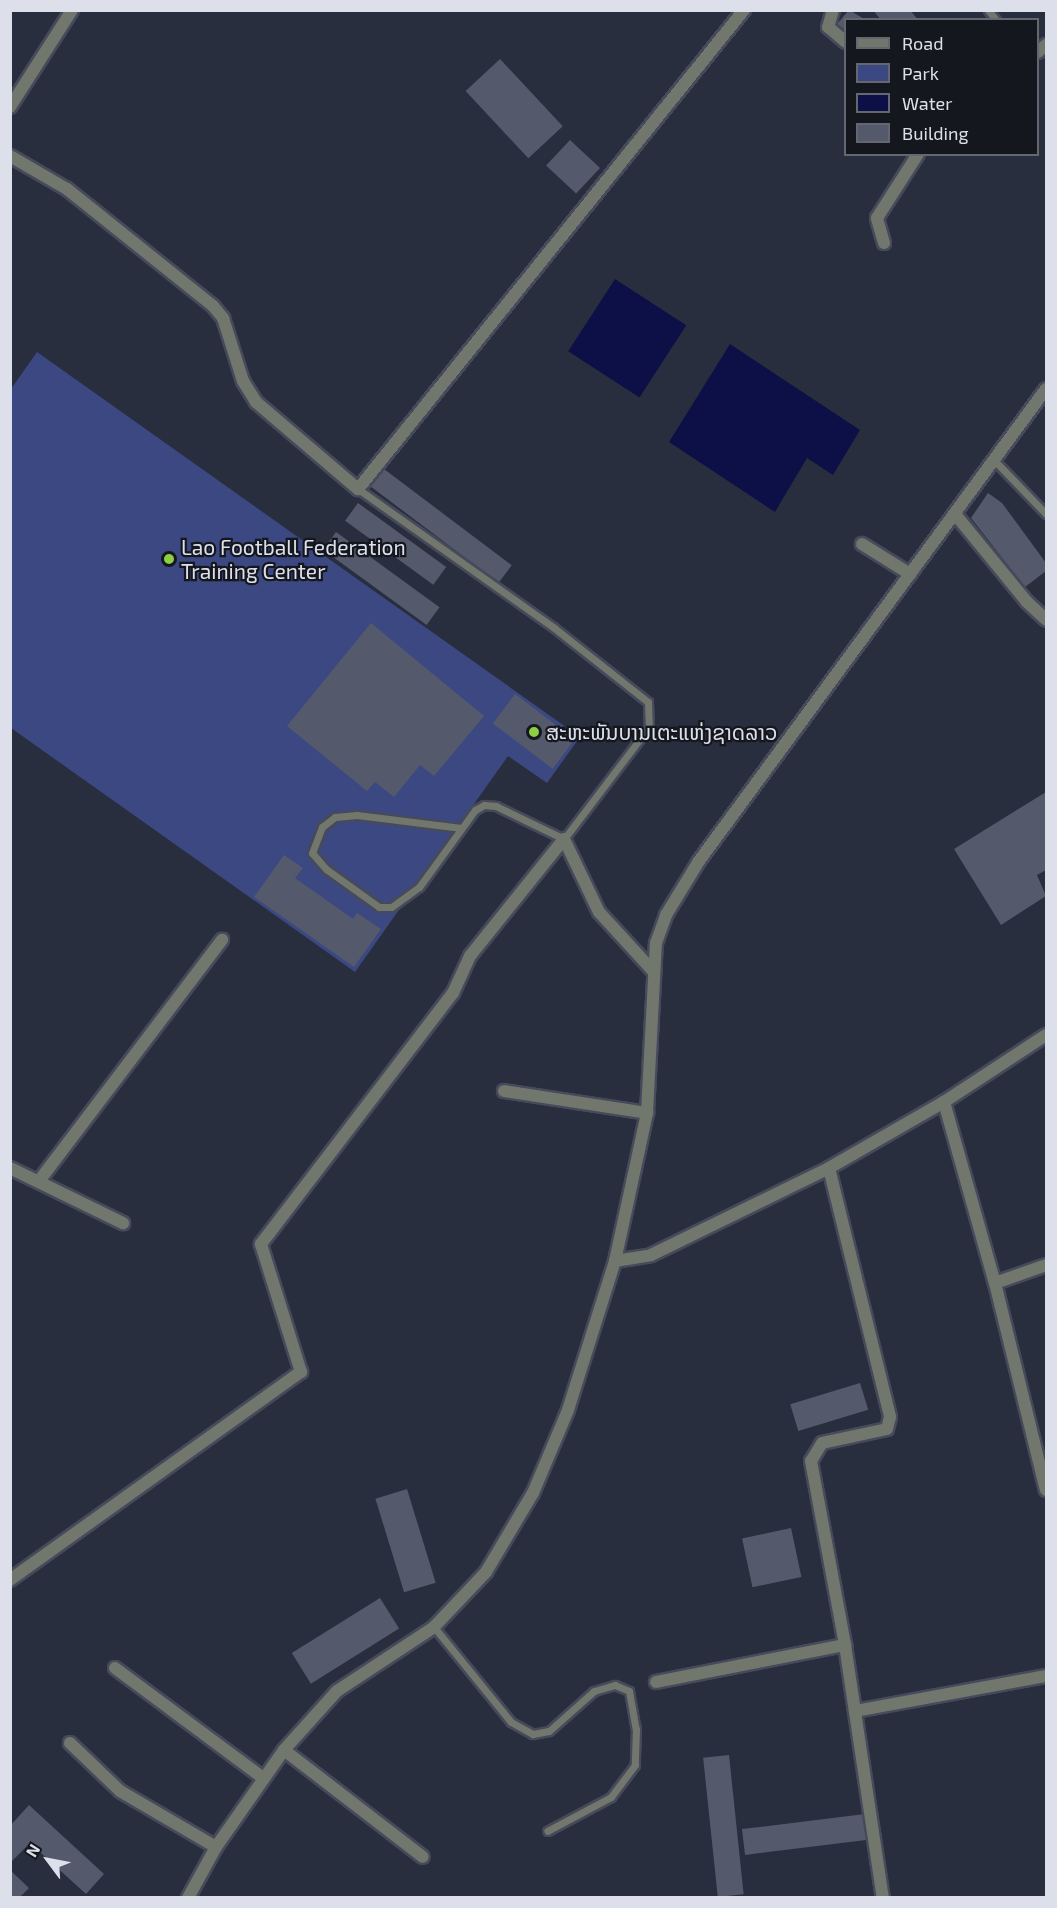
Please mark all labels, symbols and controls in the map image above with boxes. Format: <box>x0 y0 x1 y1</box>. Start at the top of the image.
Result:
legend <box>844 18 1039 156</box>
text: Road <box>902 32 943 54</box>
text: Park <box>902 62 939 84</box>
text: Water <box>902 92 952 114</box>
text: Building <box>902 122 969 144</box>
place label: Lao Football Federation Training Center <box>181 534 406 584</box>
marker: Lao Football Federation Training Center <box>162 552 176 566</box>
place label: ສະຫະພັນບານເຕະແຫ່ງຊາດລາວ <box>546 719 777 745</box>
marker: ສະຫະພັນບານເຕະແຫ່ງຊາດລາວ <box>527 725 541 739</box>
north arrow <box>18 1830 78 1890</box>
text: N <box>21 1840 43 1860</box>

